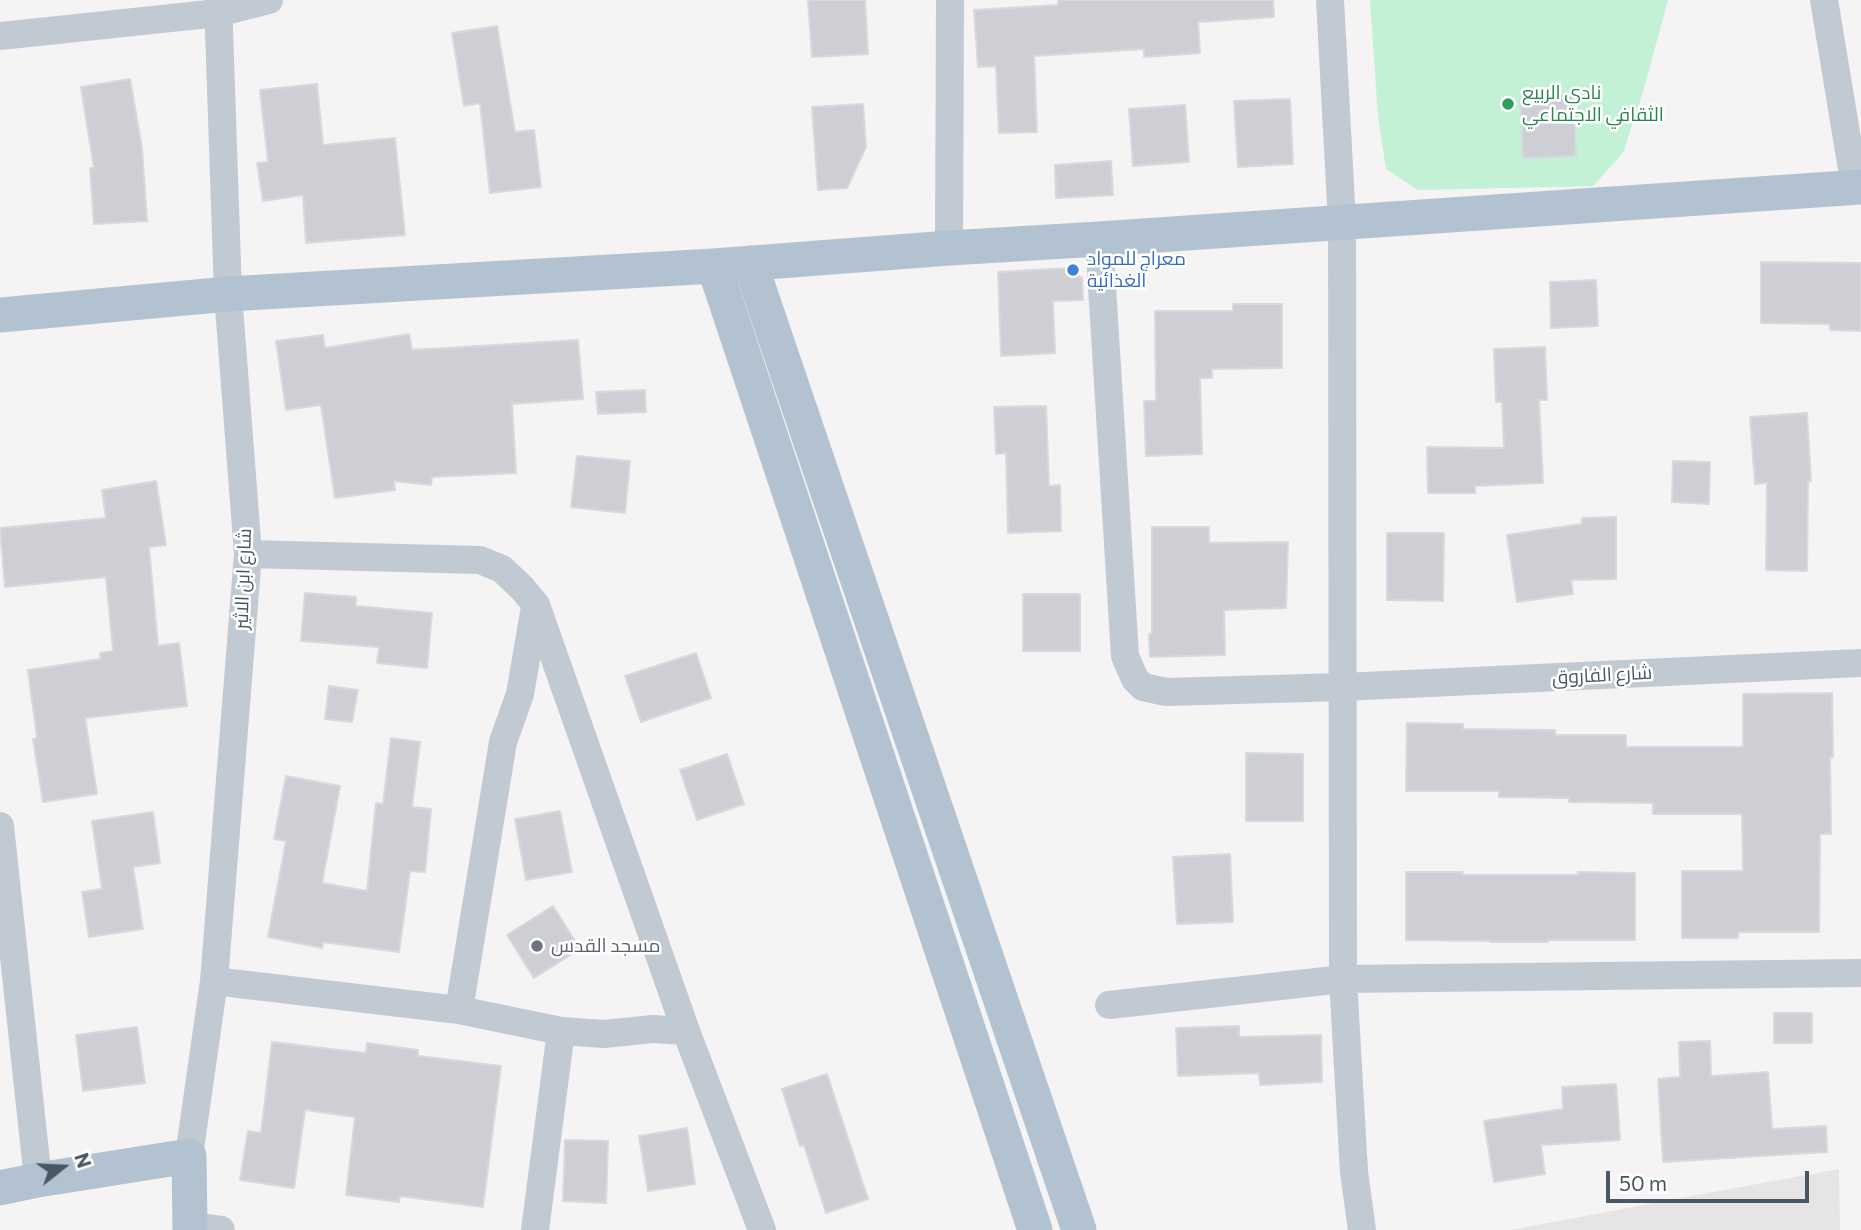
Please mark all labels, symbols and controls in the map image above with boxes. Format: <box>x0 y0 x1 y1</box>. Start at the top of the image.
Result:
place label: نادي الربيع الثقافي الاجتماعي <box>1522 82 1664 126</box>
marker: نادي الربيع الثقافي الاجتماعي <box>1500 96 1516 112</box>
place label: معراج للمواد الغذائية <box>1087 248 1186 292</box>
marker: معراج للمواد الغذائية <box>1065 262 1081 278</box>
street label: شارع ابن الاثير <box>230 528 256 630</box>
street label: شارع الفاروق <box>1551 661 1653 689</box>
place label: مسجد القدس <box>551 935 660 957</box>
marker: مسجد القدس <box>529 938 545 954</box>
north arrow <box>28 1132 98 1202</box>
text: N <box>70 1150 97 1171</box>
scale bar <box>1609 1156 1812 1200</box>
text: 50 m <box>1619 1170 1667 1195</box>

